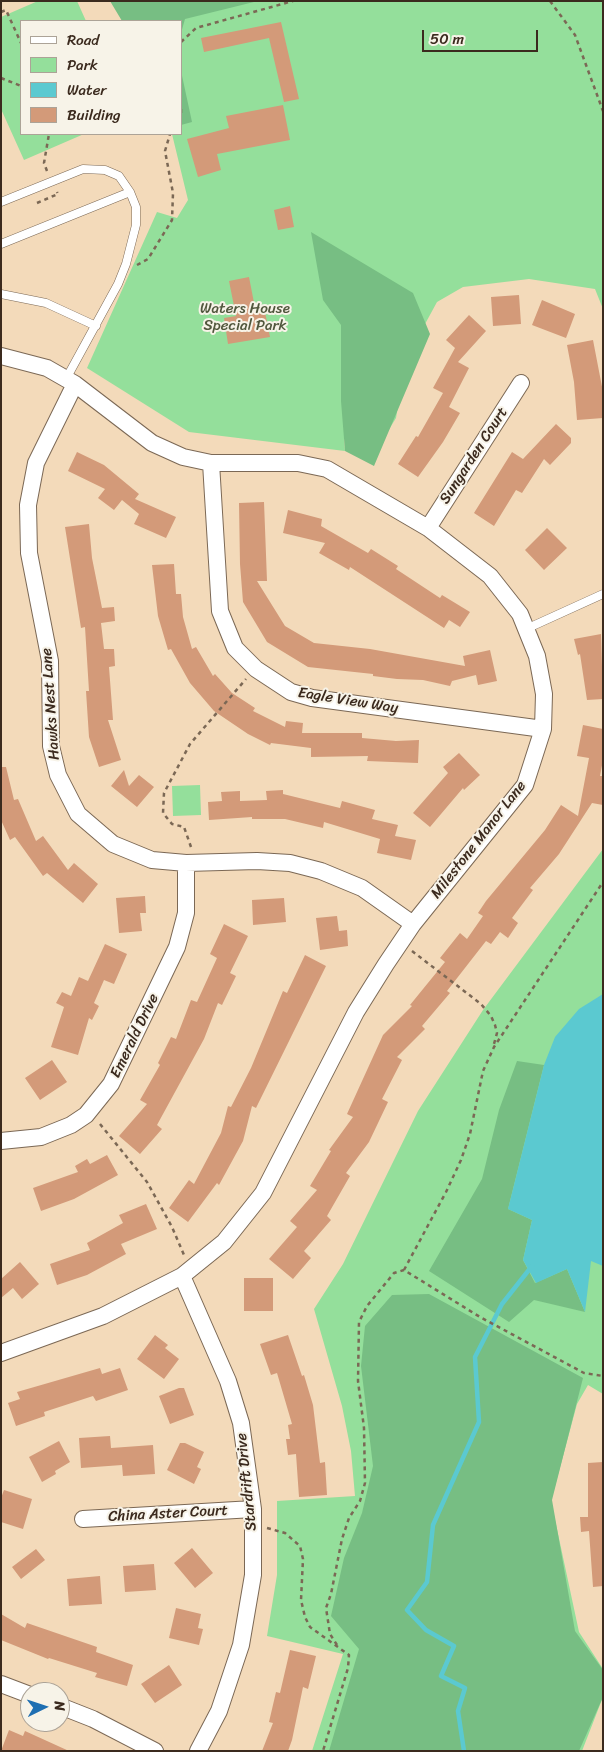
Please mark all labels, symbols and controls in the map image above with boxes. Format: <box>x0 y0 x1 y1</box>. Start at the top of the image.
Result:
legend <box>20 20 182 135</box>
scale bar <box>424 20 540 52</box>
text: 50 m <box>430 26 464 52</box>
text: Road <box>67 27 99 53</box>
text: Park <box>67 52 98 78</box>
text: Water <box>67 77 107 103</box>
text: Building <box>67 102 121 128</box>
park label: Waters House Special Park <box>200 300 290 335</box>
street label: Sungarden Court <box>436 404 512 508</box>
street label: Hawks Nest Lane <box>38 647 64 761</box>
street label: Eagle View Way <box>297 684 399 718</box>
street label: Milestone Manor Lane <box>428 778 530 902</box>
street label: Emerald Drive <box>107 991 163 1081</box>
street label: Stardrift Drive <box>233 1432 261 1532</box>
street label: China Aster Court <box>108 1502 228 1526</box>
north arrow <box>20 1682 70 1732</box>
text: N <box>47 1700 72 1712</box>

